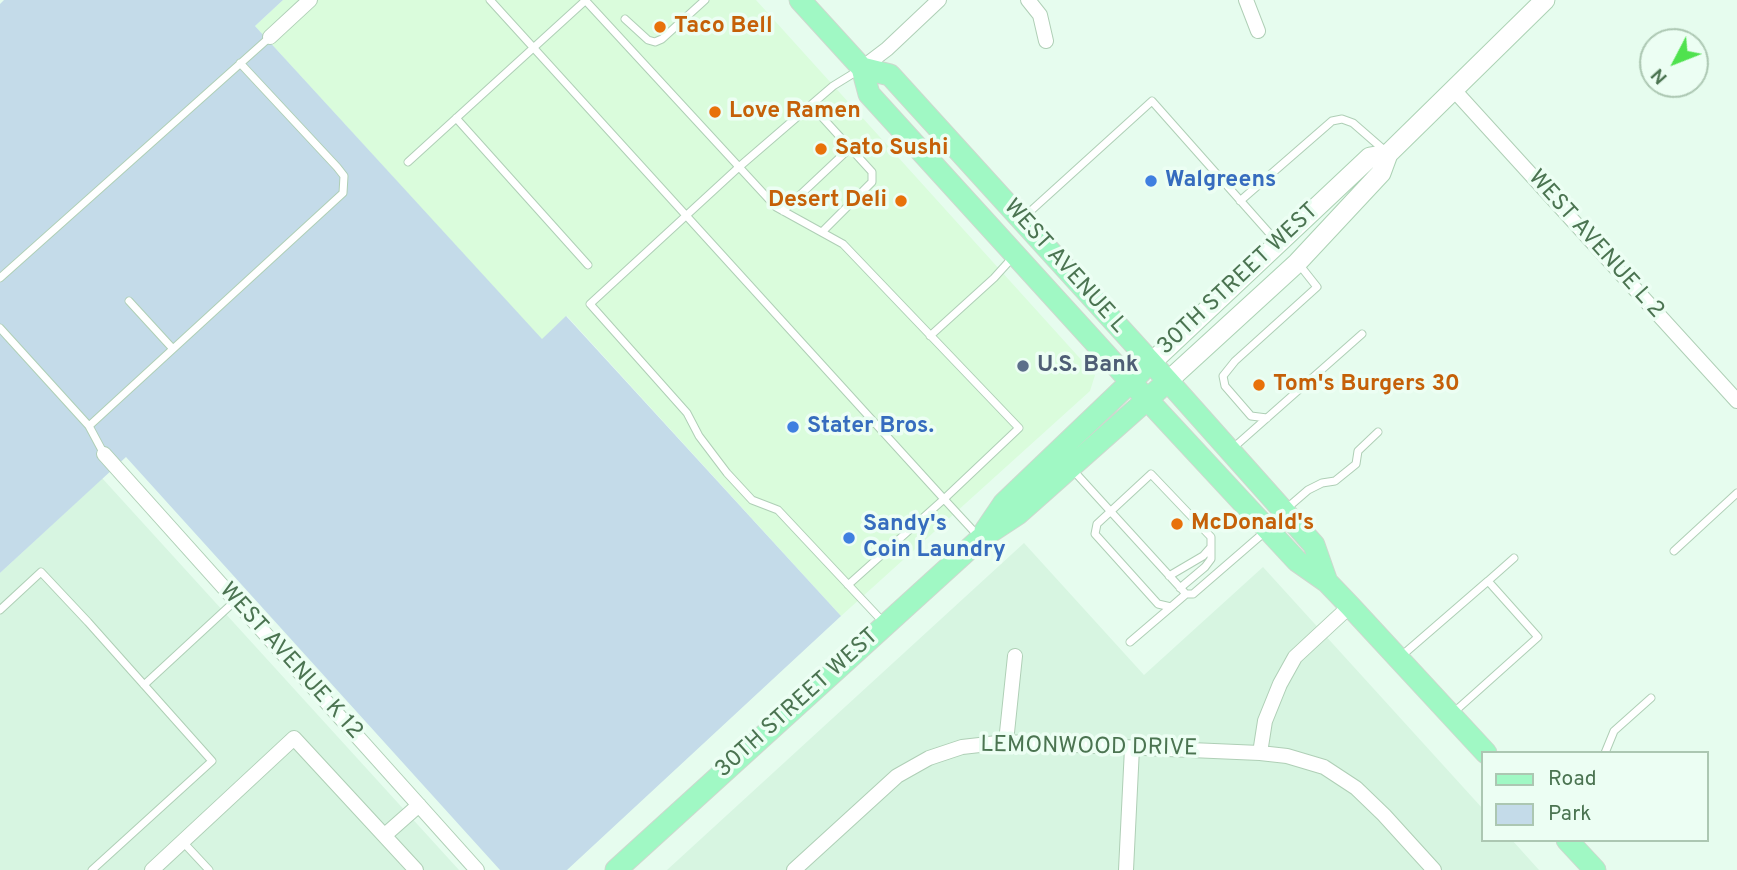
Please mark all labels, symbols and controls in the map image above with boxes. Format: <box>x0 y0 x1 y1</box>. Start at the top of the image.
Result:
place label: Taco Bell <box>674 13 773 41</box>
marker: Taco Bell <box>652 19 668 35</box>
north arrow <box>1639 28 1709 98</box>
text: N <box>1646 63 1673 89</box>
place label: Love Ramen <box>729 98 861 126</box>
marker: Love Ramen <box>707 104 723 120</box>
place label: Sato Sushi <box>835 135 948 163</box>
marker: Sato Sushi <box>813 141 829 157</box>
street label: WEST AVENUE L 2 <box>1521 165 1669 325</box>
place label: Walgreens <box>1165 167 1276 195</box>
marker: Walgreens <box>1143 173 1159 189</box>
place label: Desert Deli <box>768 187 887 215</box>
marker: Desert Deli <box>893 193 909 209</box>
street label: WEST AVENUE L <box>997 194 1131 340</box>
street label: 30TH STREET WEST <box>1153 198 1325 362</box>
place label: U.S. Bank <box>1037 352 1139 380</box>
marker: U.S. Bank <box>1015 358 1031 374</box>
place label: Tom's Burgers 30 <box>1273 371 1460 399</box>
marker: Tom's Burgers 30 <box>1251 377 1267 393</box>
place label: Stater Bros. <box>807 413 934 441</box>
marker: Stater Bros. <box>785 419 801 435</box>
place label: McDonald's <box>1191 510 1314 538</box>
place label: Sandy's Coin Laundry <box>863 511 1006 565</box>
marker: McDonald's <box>1169 516 1185 532</box>
marker: Sandy's Coin Laundry <box>841 530 857 546</box>
street label: WEST AVENUE K 12 <box>212 578 368 746</box>
street label: 30TH STREET WEST <box>711 623 885 785</box>
street label: LEMONWOOD DRIVE <box>980 732 1198 764</box>
legend <box>1482 751 1709 842</box>
text: Road <box>1548 766 1597 793</box>
text: Park <box>1548 801 1591 828</box>

